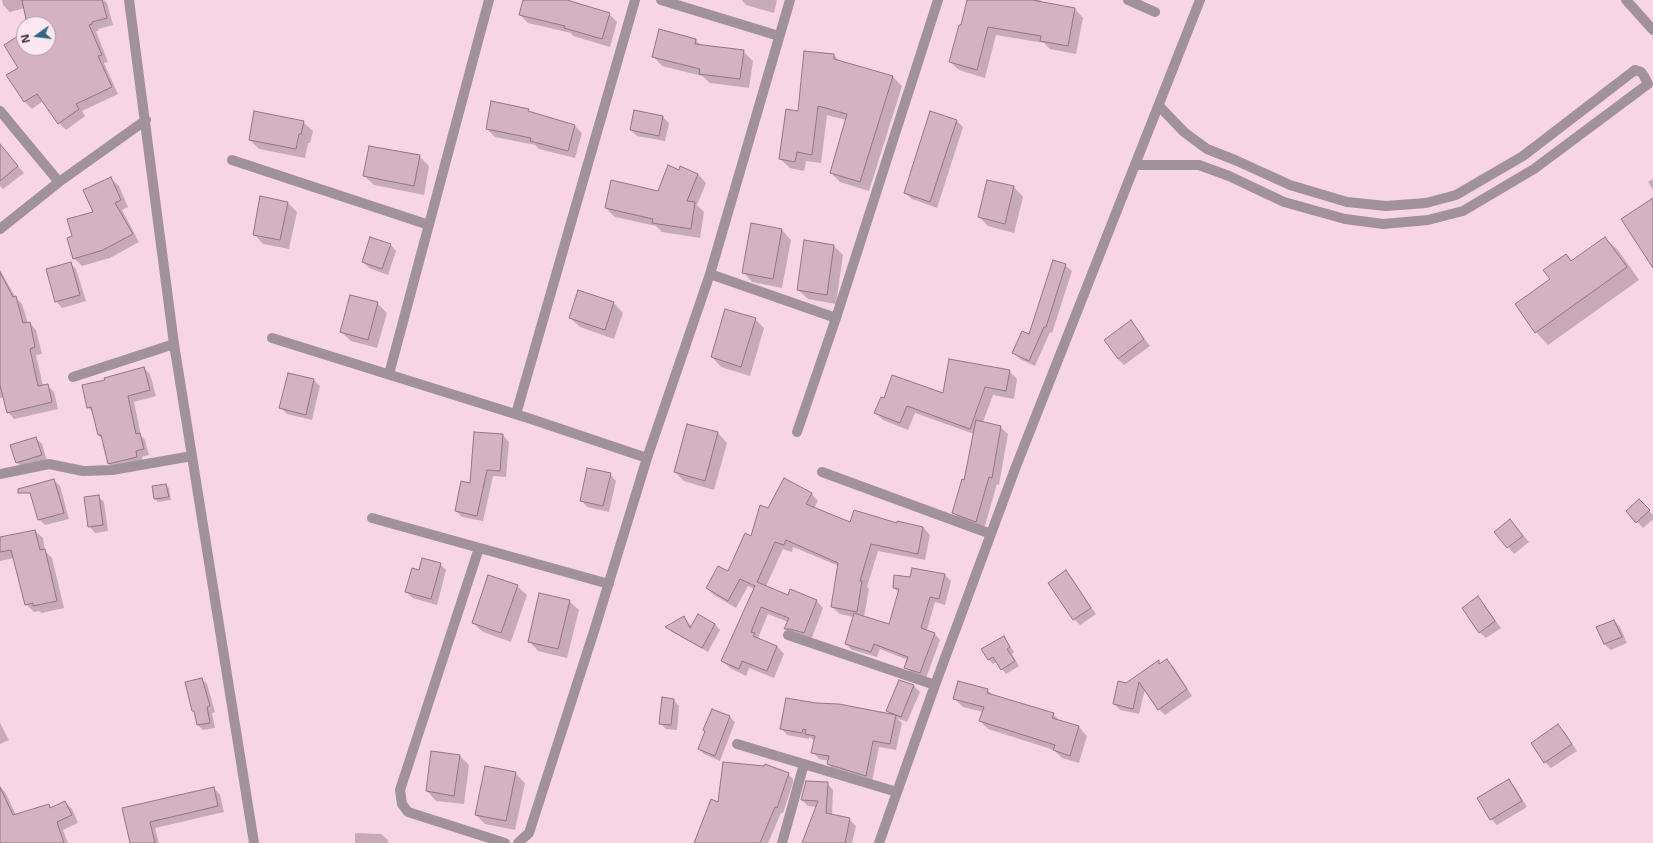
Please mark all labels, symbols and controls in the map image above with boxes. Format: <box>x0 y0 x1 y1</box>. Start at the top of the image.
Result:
north arrow <box>16 16 56 56</box>
text: N <box>16 33 33 45</box>

